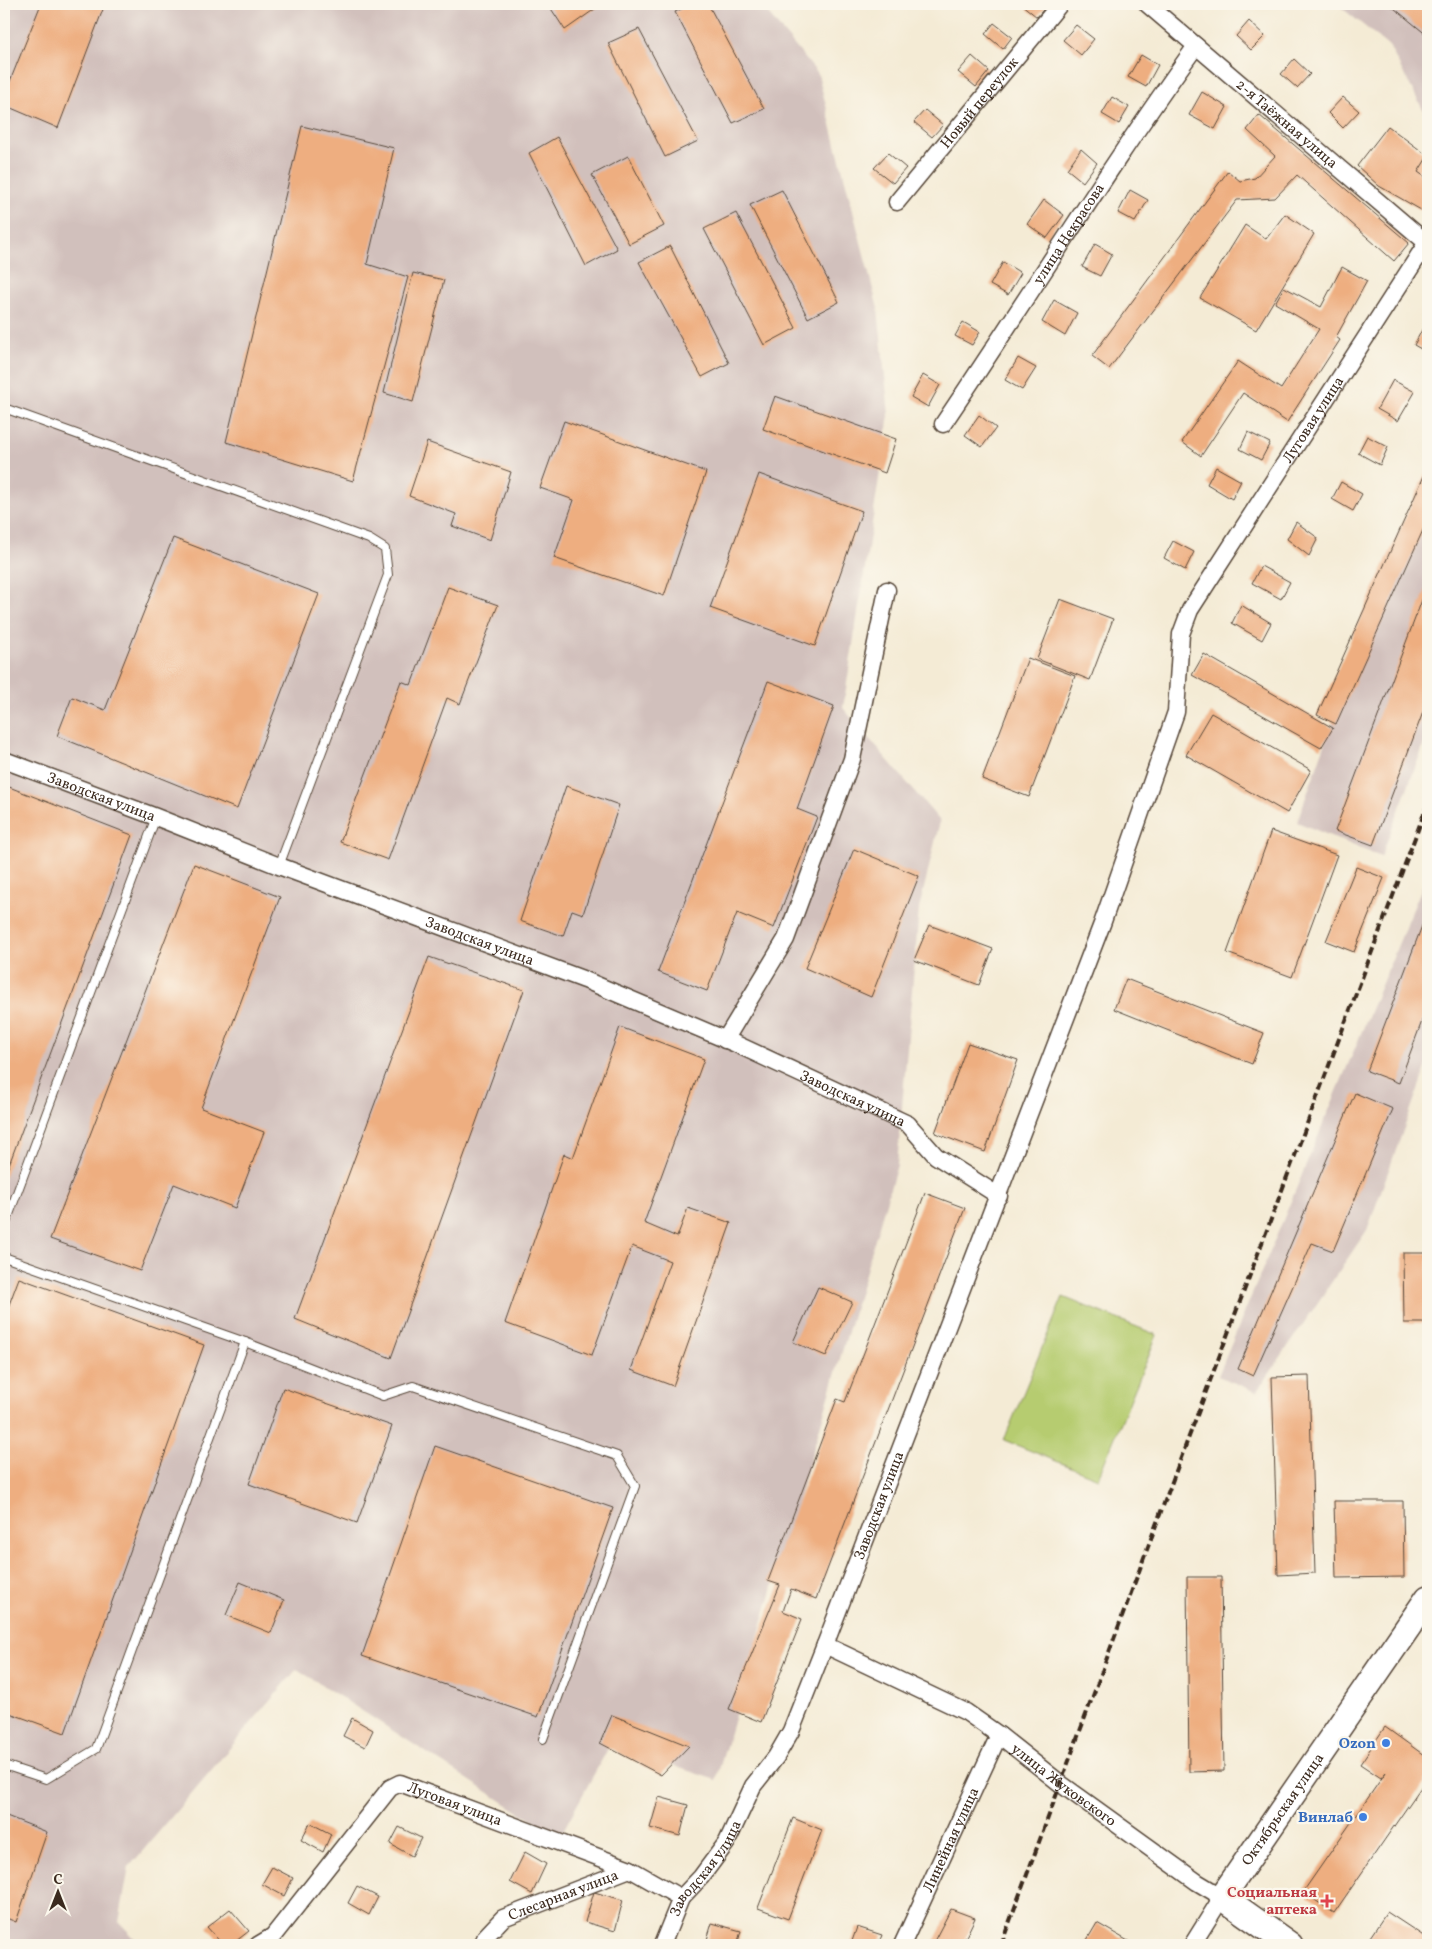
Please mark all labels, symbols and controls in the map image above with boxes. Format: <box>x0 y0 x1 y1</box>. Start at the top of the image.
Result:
street label: Новый переулок <box>936 53 1024 154</box>
street label: 2-я Таёжная улица <box>1230 75 1341 174</box>
street label: улица Некрасова <box>1029 180 1111 289</box>
street label: Луговая улица <box>1278 373 1350 468</box>
street label: Заводская улица <box>44 768 158 828</box>
street label: Заводская улица <box>422 912 537 972</box>
street label: Заводская улица <box>796 1066 908 1133</box>
street label: Заводская улица <box>850 1449 910 1563</box>
place label: Ozon <box>1339 1734 1376 1755</box>
marker: Ozon <box>1380 1737 1392 1749</box>
street label: улица Жуковского <box>1006 1739 1120 1832</box>
street label: Октябрьская улица <box>1238 1749 1330 1870</box>
street label: Луговая улица <box>404 1778 505 1832</box>
street label: Линейная улица <box>919 1784 985 1896</box>
place label: Винлаб <box>1298 1808 1353 1829</box>
marker: Винлаб <box>1357 1811 1369 1823</box>
street label: Заводская улица <box>666 1817 748 1920</box>
street label: Слесарная улица <box>506 1865 622 1927</box>
north arrow <box>32 1866 82 1916</box>
text: С <box>53 1871 63 1890</box>
place label: Социальная аптека <box>1227 1883 1317 1921</box>
marker: Социальная аптека <box>1321 1895 1333 1907</box>

